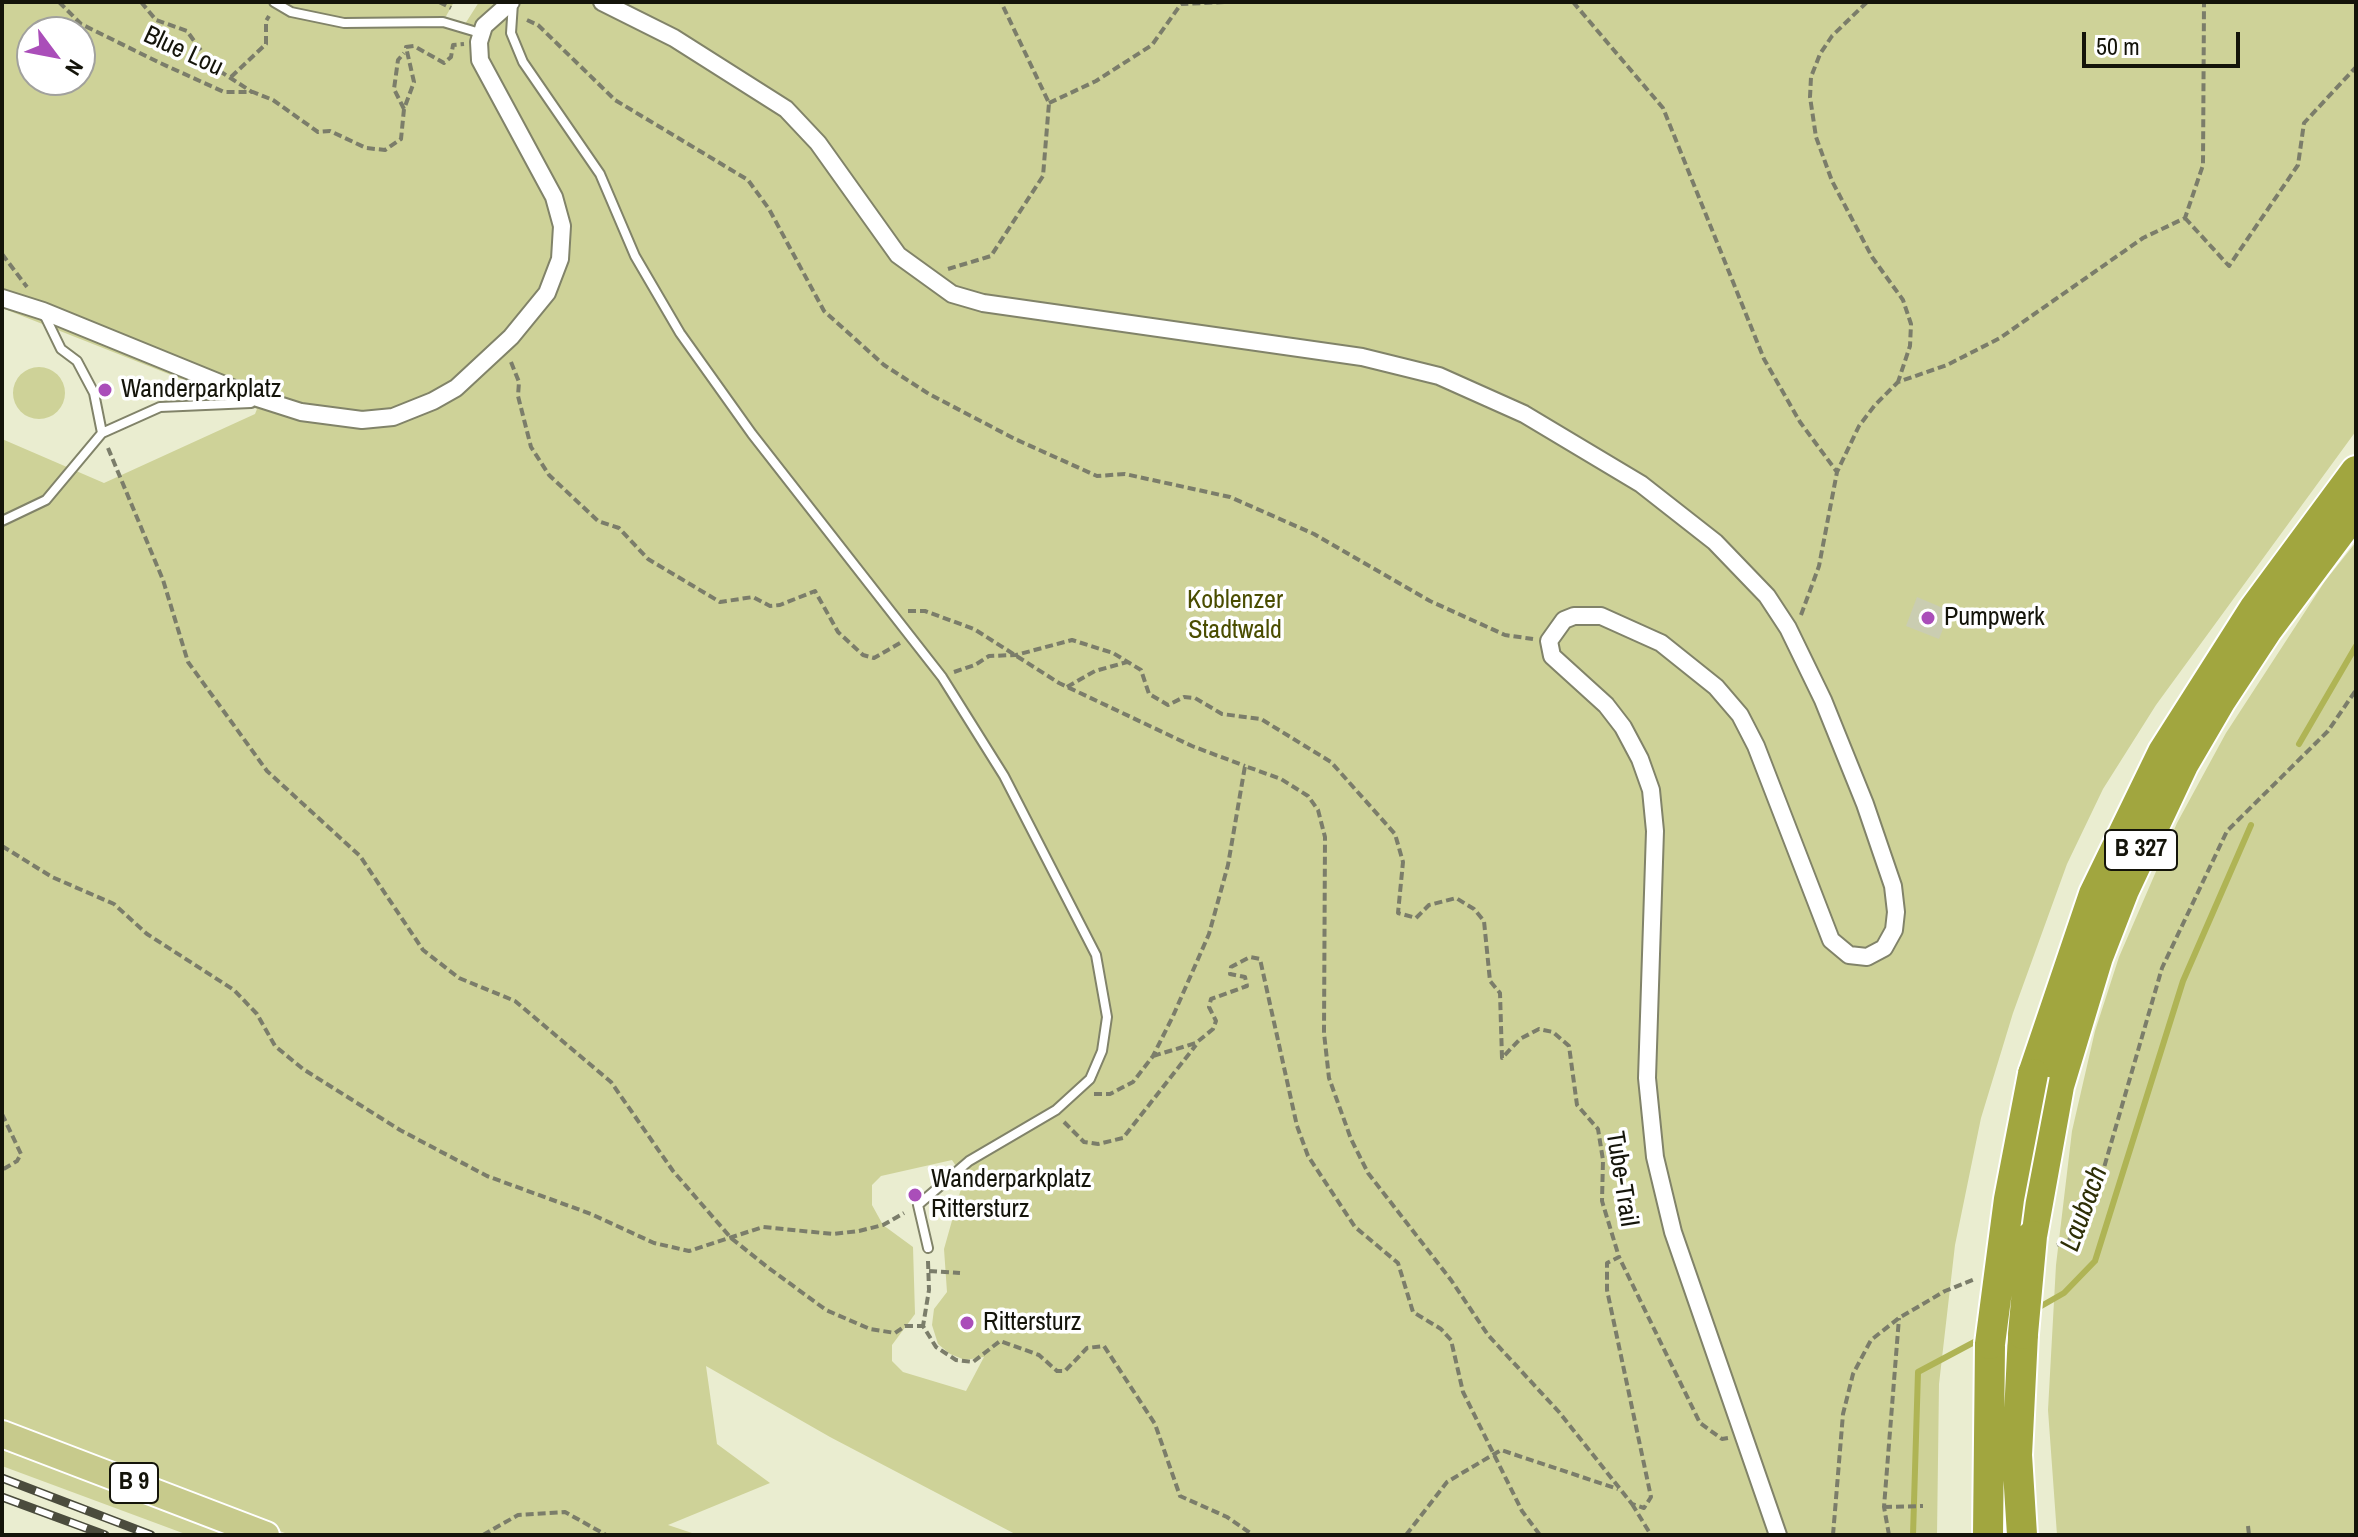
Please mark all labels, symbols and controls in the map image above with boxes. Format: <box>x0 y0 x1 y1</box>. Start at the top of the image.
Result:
north arrow <box>16 16 96 96</box>
scale bar <box>2086 16 2244 66</box>
street label: Blue Lou <box>138 20 228 84</box>
text: 50 m <box>2096 30 2140 62</box>
text: N <box>58 54 91 81</box>
place label: Wanderparkplatz <box>121 374 281 406</box>
marker: Wanderparkplatz <box>96 381 114 399</box>
park label: Koblenzer Stadtwald <box>1187 585 1283 646</box>
place label: Pumpwerk <box>1944 602 2045 634</box>
marker: Pumpwerk <box>1919 609 1937 627</box>
road number: B 327 <box>2105 830 2177 870</box>
street label: Tube-Trail <box>1598 1129 1644 1229</box>
water label: Laubach <box>2054 1162 2116 1256</box>
place label: Wanderparkplatz Rittersturz <box>931 1164 1091 1226</box>
marker: Wanderparkplatz Rittersturz <box>906 1186 924 1204</box>
place label: Rittersturz <box>983 1307 1081 1339</box>
marker: Rittersturz <box>958 1314 976 1332</box>
road number: B 9 <box>110 1463 158 1503</box>

